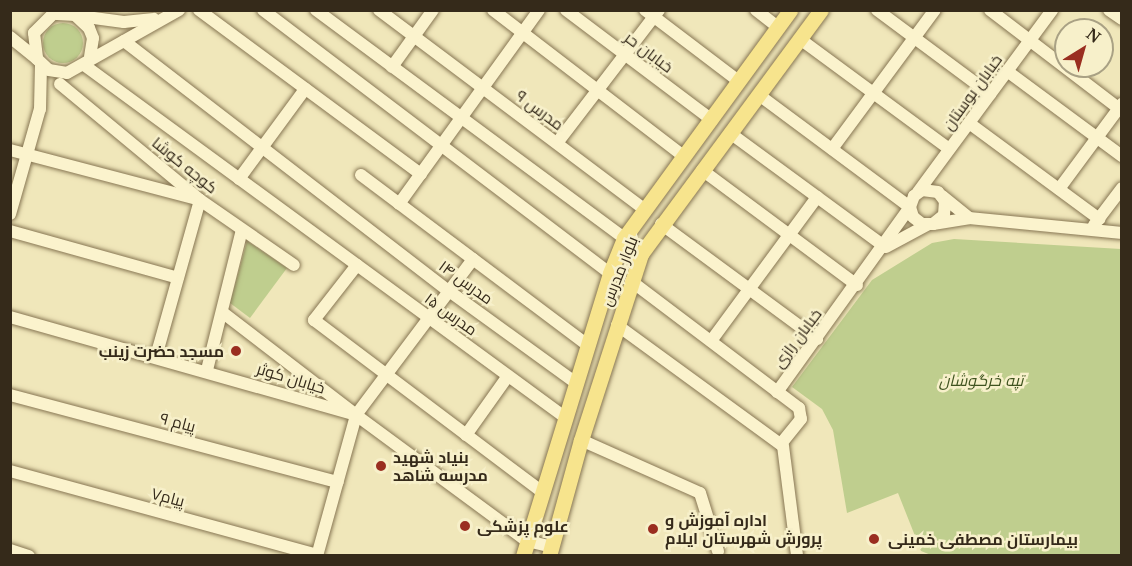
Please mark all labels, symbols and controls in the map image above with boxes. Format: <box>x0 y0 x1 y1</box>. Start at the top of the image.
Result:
north arrow <box>1054 18 1114 78</box>
text: N <box>1082 23 1105 48</box>
street label: خیابان حر <box>621 28 677 76</box>
street label: خیابان بوستان <box>938 50 1006 134</box>
street label: مدرس ۹ <box>512 86 568 134</box>
street label: کوچه کوشا <box>148 133 222 197</box>
street label: بلوار مدرس <box>596 233 642 309</box>
street label: مدرس ۱۴ <box>435 256 497 308</box>
street label: مدرس ۱۵ <box>421 289 481 339</box>
street label: خیابان رازی <box>769 305 825 371</box>
place label: مسجد حضرت زینب <box>99 341 224 361</box>
marker: مسجد حضرت زینب <box>229 344 243 358</box>
street label: خیابان کوثر <box>255 359 327 397</box>
park label: تپه خرگوشان <box>939 370 1023 390</box>
street label: پیام ۹ <box>158 408 198 436</box>
place label: بنیاد شهید مدرسه شاهد <box>393 447 488 485</box>
marker: بنیاد شهید مدرسه شاهد <box>374 459 388 473</box>
street label: پیام۷ <box>149 483 187 511</box>
place label: اداره آموزش و پرورش شهرستان ایلام <box>665 510 822 548</box>
place label: علوم پزشکی <box>477 516 569 536</box>
marker: علوم پزشکی <box>458 519 472 533</box>
marker: اداره آموزش و پرورش شهرستان ایلام <box>646 522 660 536</box>
place label: بیمارستان مصطفی خمینی <box>888 529 1078 549</box>
marker: بیمارستان مصطفی خمینی <box>865 530 883 548</box>

